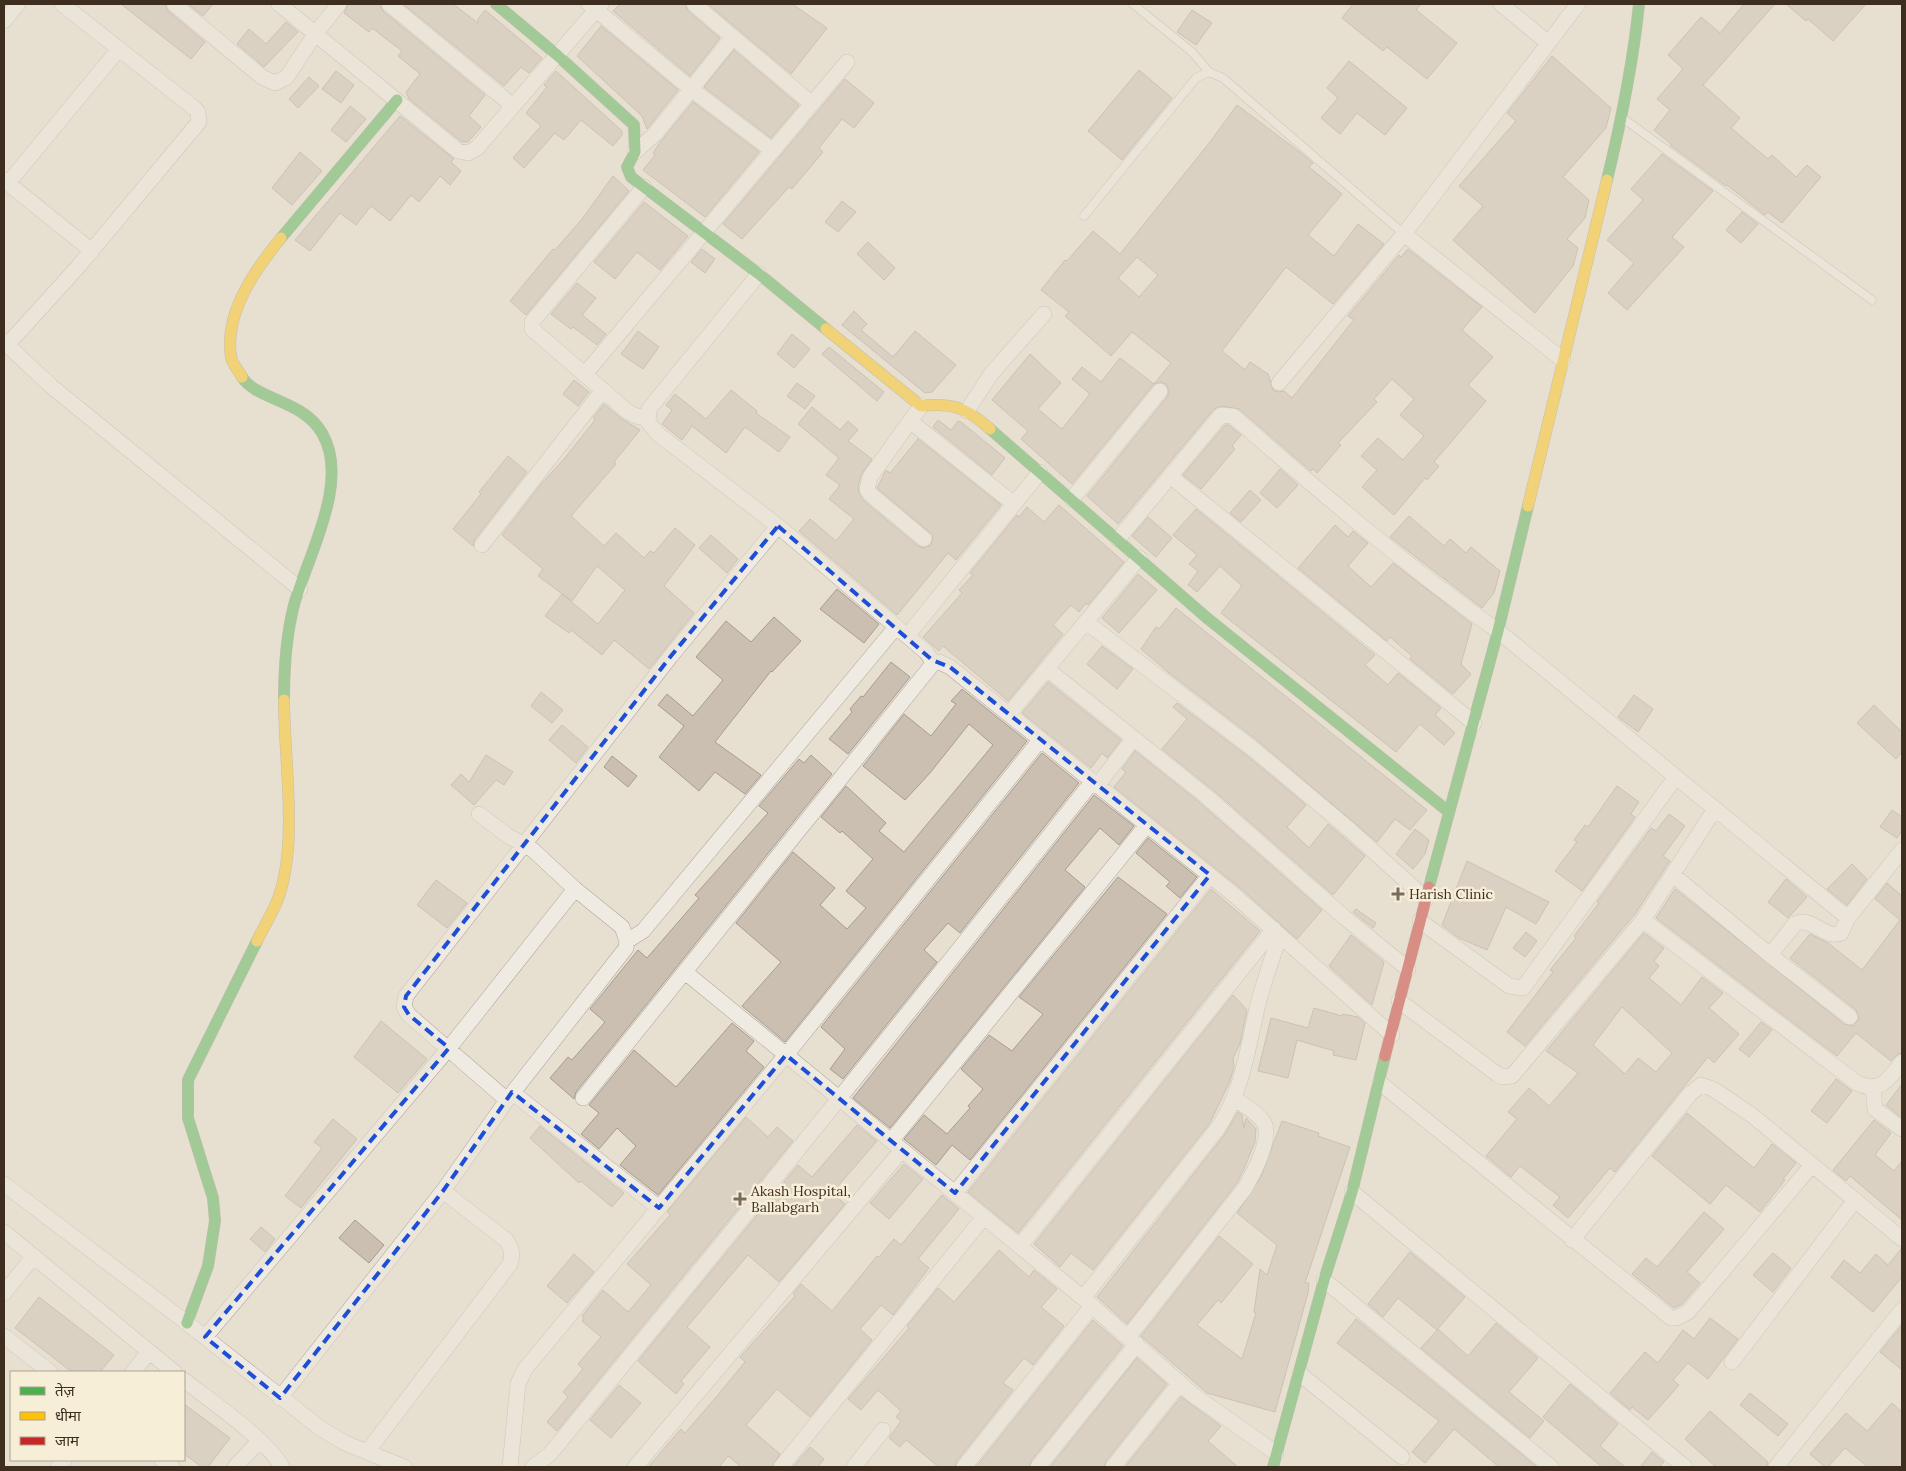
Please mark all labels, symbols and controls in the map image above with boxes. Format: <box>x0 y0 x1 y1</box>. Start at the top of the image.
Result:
place label: Harish Clinic <box>1409 885 1493 903</box>
marker: Harish Clinic <box>1391 887 1405 901</box>
place label: Akash Hospital, Ballabgarh <box>750 1182 851 1216</box>
marker: Akash Hospital, Ballabgarh <box>733 1192 747 1206</box>
legend <box>10 1371 185 1461</box>
text: तेज़ <box>55 1381 76 1400</box>
text: धीमा <box>55 1406 82 1425</box>
text: जाम <box>55 1431 80 1450</box>

